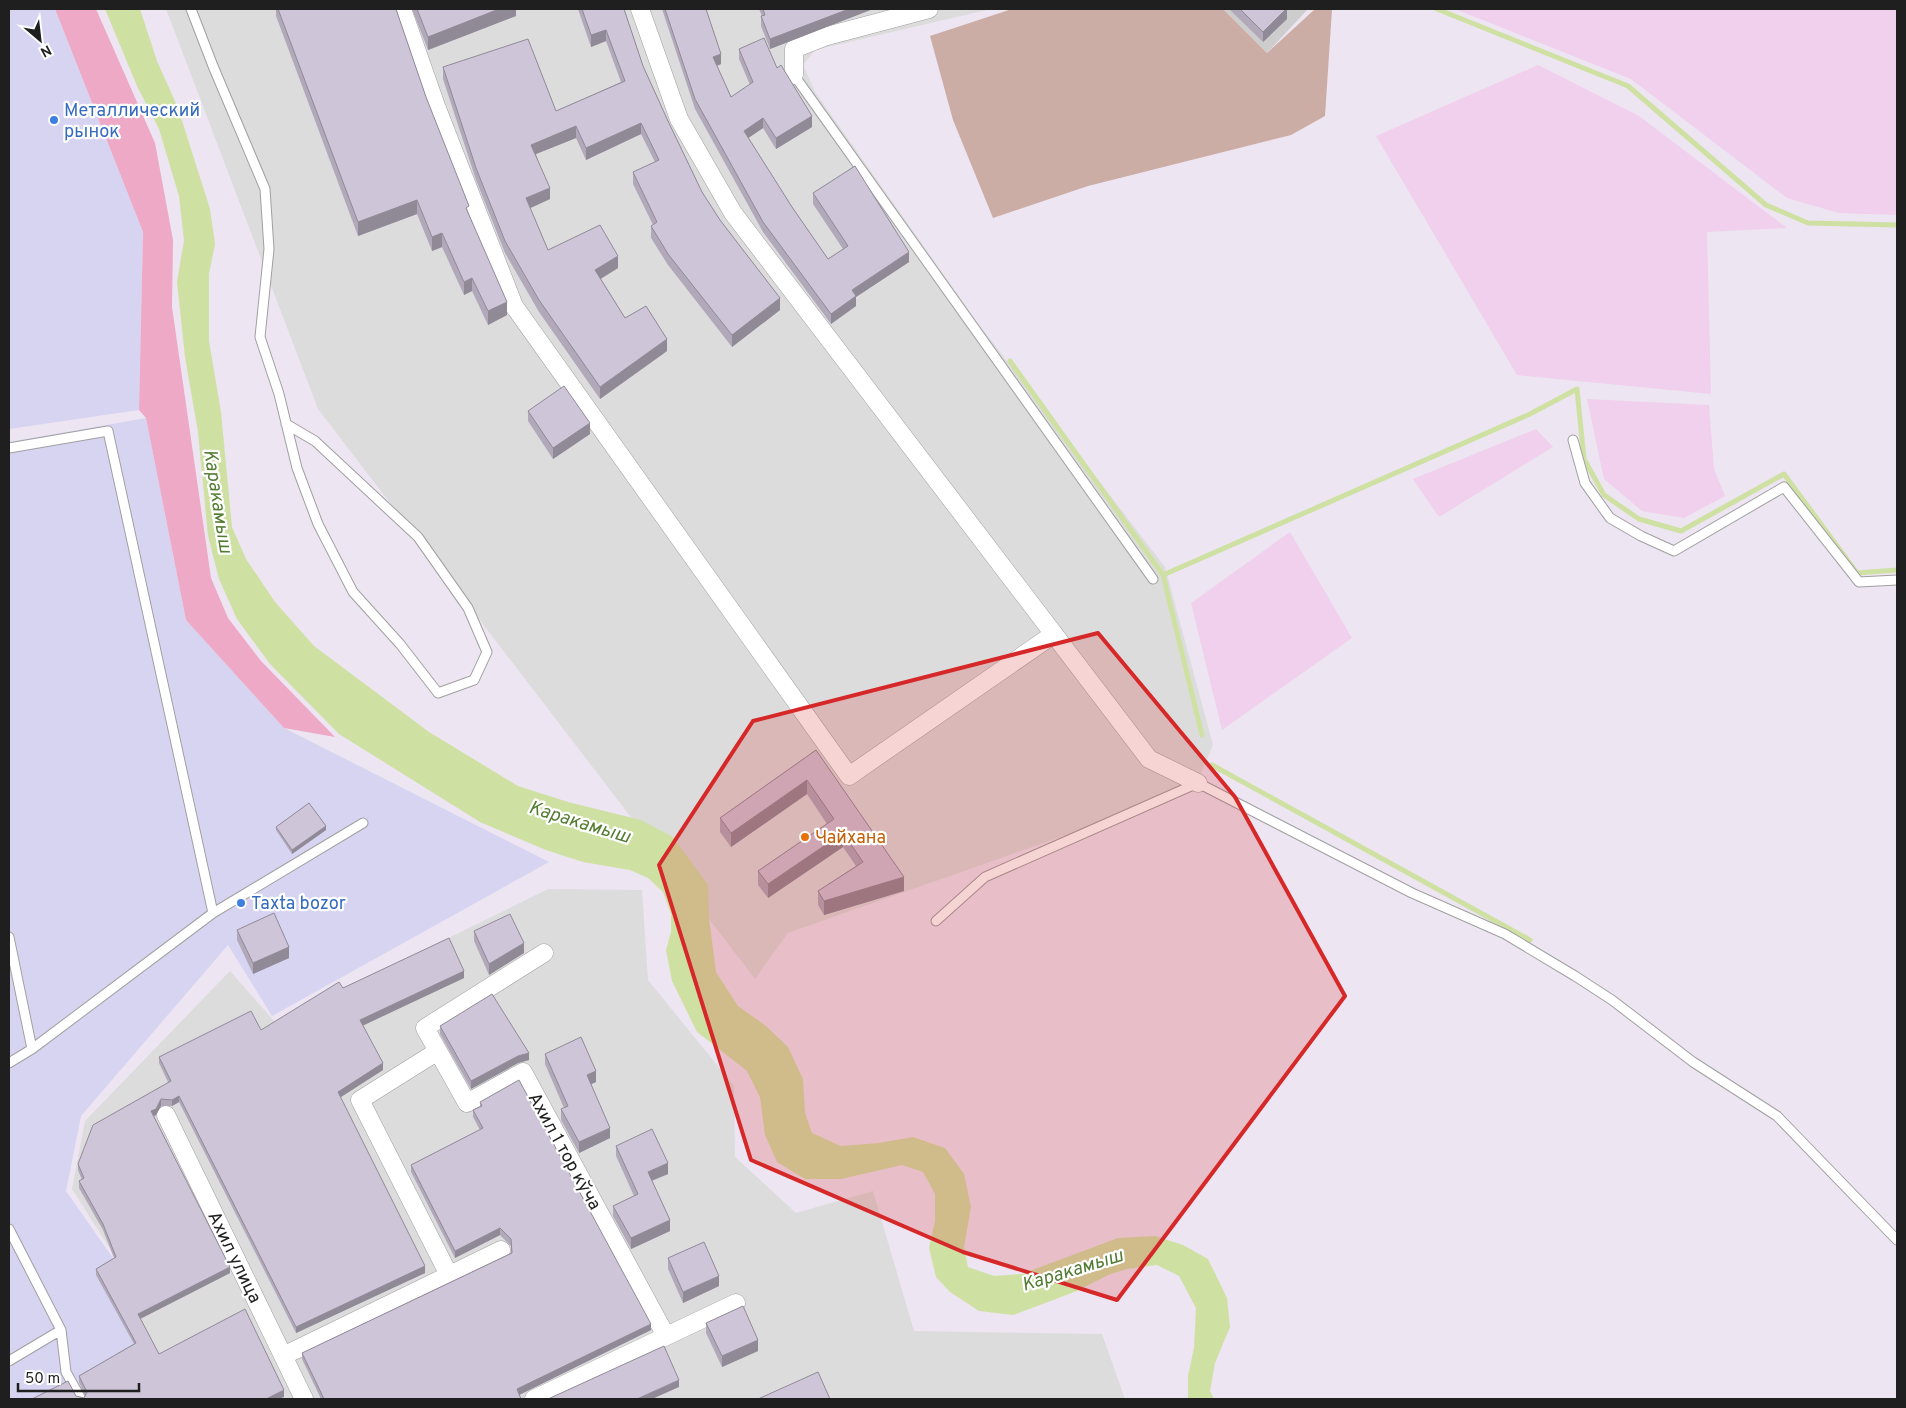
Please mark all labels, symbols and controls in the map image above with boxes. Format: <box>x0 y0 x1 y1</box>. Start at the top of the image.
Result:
north arrow <box>15 15 65 65</box>
text: N <box>37 40 54 60</box>
place label: Металлический рынок <box>64 100 200 144</box>
marker: Металлический рынок <box>48 114 60 126</box>
water label: Каракамыш <box>197 448 237 556</box>
water label: Каракамыш <box>526 796 634 850</box>
place label: Чайхана <box>815 827 886 850</box>
marker: Чайхана <box>799 831 811 843</box>
place label: Taxta bozor <box>251 893 346 916</box>
marker: Taxta bozor <box>235 897 247 909</box>
street label: Ахил 1 тор кўча <box>522 1089 605 1215</box>
street label: Ахил улица <box>202 1208 266 1307</box>
water label: Каракамыш <box>1019 1244 1127 1298</box>
scale bar <box>18 1360 139 1392</box>
text: 50 m <box>25 1370 60 1389</box>

